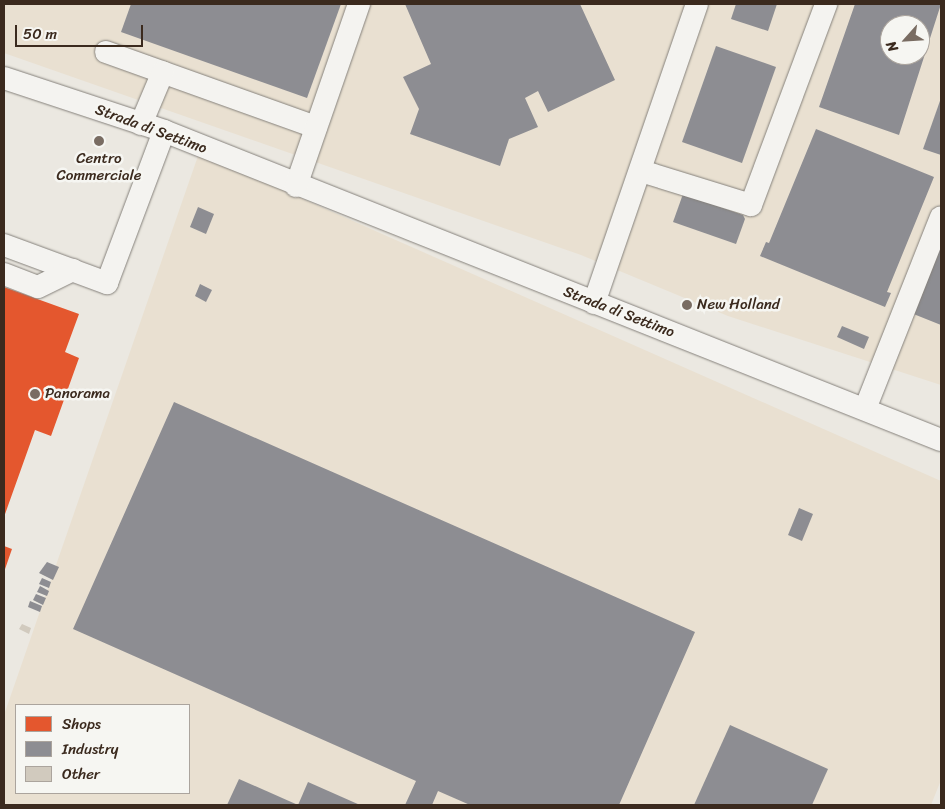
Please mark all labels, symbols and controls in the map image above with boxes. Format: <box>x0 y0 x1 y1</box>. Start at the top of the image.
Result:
scale bar <box>18 15 145 47</box>
north arrow <box>880 15 930 65</box>
text: 50 m <box>23 21 57 47</box>
text: N <box>879 37 905 56</box>
street label: Strada di Settimo <box>93 100 209 158</box>
marker: Centro Commerciale <box>93 135 105 147</box>
place label: Centro Commerciale <box>56 149 142 184</box>
street label: Strada di Settimo <box>561 283 677 341</box>
place label: New Holland <box>697 296 780 314</box>
marker: New Holland <box>681 299 693 311</box>
place label: Panorama <box>45 385 110 403</box>
marker: Panorama <box>29 388 41 400</box>
legend <box>15 704 190 794</box>
text: Shops <box>62 711 101 737</box>
text: Industry <box>62 736 119 762</box>
text: Other <box>62 761 100 787</box>

